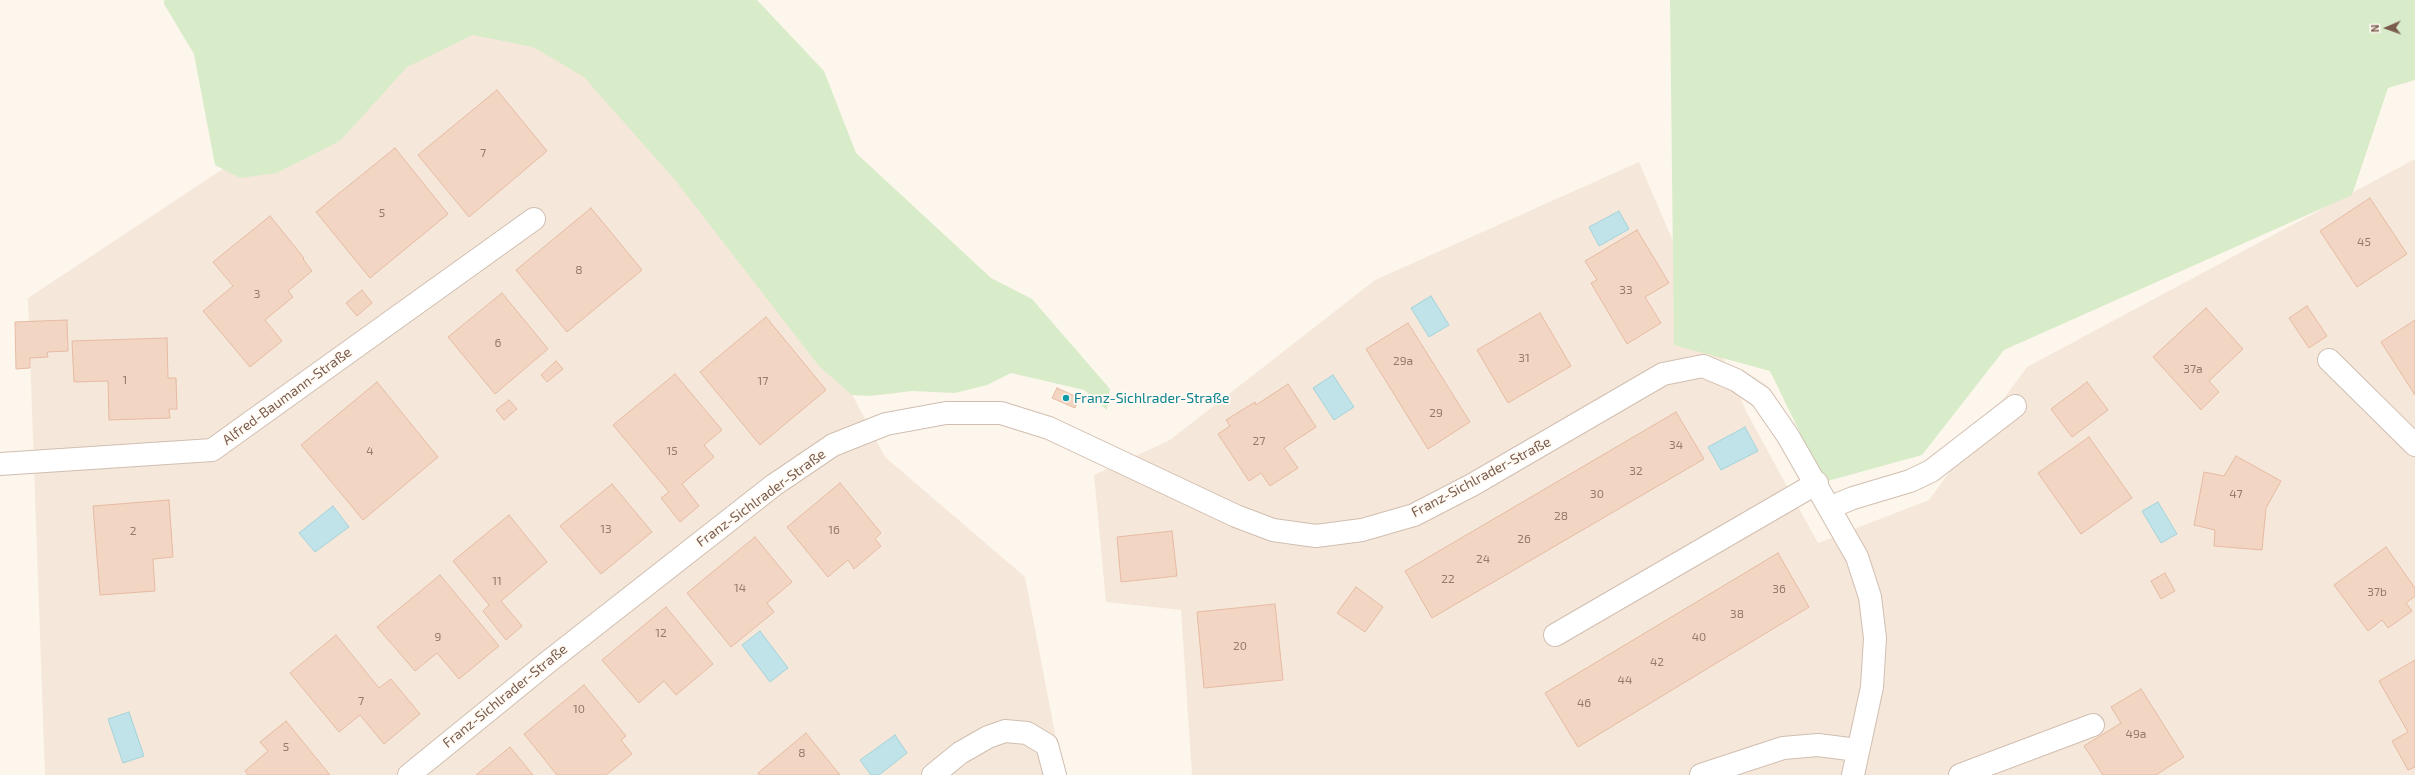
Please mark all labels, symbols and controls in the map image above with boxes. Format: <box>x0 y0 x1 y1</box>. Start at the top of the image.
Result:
north arrow <box>2367 8 2407 48</box>
text: N <box>2368 24 2381 33</box>
house number: 7 <box>480 146 486 160</box>
house number: 5 <box>379 206 385 220</box>
house number: 45 <box>2357 235 2371 249</box>
house number: 8 <box>575 263 583 277</box>
house number: 33 <box>1619 283 1633 297</box>
house number: 3 <box>254 287 260 301</box>
house number: 6 <box>495 336 501 350</box>
street label: Alfred-Baumann-Straße <box>219 344 355 448</box>
house number: 31 <box>1518 351 1530 365</box>
house number: 29a <box>1393 354 1413 368</box>
house number: 37a <box>2183 362 2203 376</box>
house number: 1 <box>123 373 127 387</box>
house number: 17 <box>758 374 768 388</box>
place label: Franz-Sichlrader-Straße <box>1074 390 1229 406</box>
marker: Franz-Sichlrader-Straße <box>1061 393 1071 403</box>
house number: 29 <box>1429 406 1443 420</box>
street label: Franz-Sichlrader-Straße <box>1408 433 1554 521</box>
house number: 27 <box>1253 434 1265 448</box>
house number: 34 <box>1669 438 1683 452</box>
house number: 4 <box>366 444 374 458</box>
house number: 15 <box>666 444 678 458</box>
street label: Franz-Sichlrader-Straße <box>693 446 829 550</box>
house number: 32 <box>1629 464 1643 478</box>
house number: 30 <box>1590 487 1604 501</box>
house number: 47 <box>2229 487 2243 501</box>
house number: 28 <box>1554 509 1568 523</box>
house number: 13 <box>600 522 612 536</box>
house number: 16 <box>828 523 840 537</box>
house number: 2 <box>130 524 136 538</box>
house number: 26 <box>1517 532 1531 546</box>
house number: 24 <box>1476 552 1490 566</box>
house number: 22 <box>1441 572 1455 586</box>
house number: 11 <box>492 574 502 588</box>
house number: 14 <box>734 581 746 595</box>
house number: 36 <box>1772 582 1786 596</box>
house number: 37b <box>2367 585 2387 599</box>
house number: 38 <box>1730 607 1744 621</box>
house number: 12 <box>655 626 667 640</box>
house number: 9 <box>435 630 441 644</box>
house number: 40 <box>1692 630 1706 644</box>
house number: 20 <box>1233 639 1247 653</box>
street label: Franz-Sichlrader-Straße <box>439 641 571 751</box>
house number: 42 <box>1650 655 1664 669</box>
house number: 44 <box>1618 673 1632 687</box>
house number: 7 <box>358 694 364 708</box>
house number: 46 <box>1577 696 1591 710</box>
house number: 10 <box>573 702 585 716</box>
house number: 49a <box>2126 727 2146 741</box>
house number: 5 <box>283 740 289 754</box>
house number: 8 <box>798 746 806 760</box>

